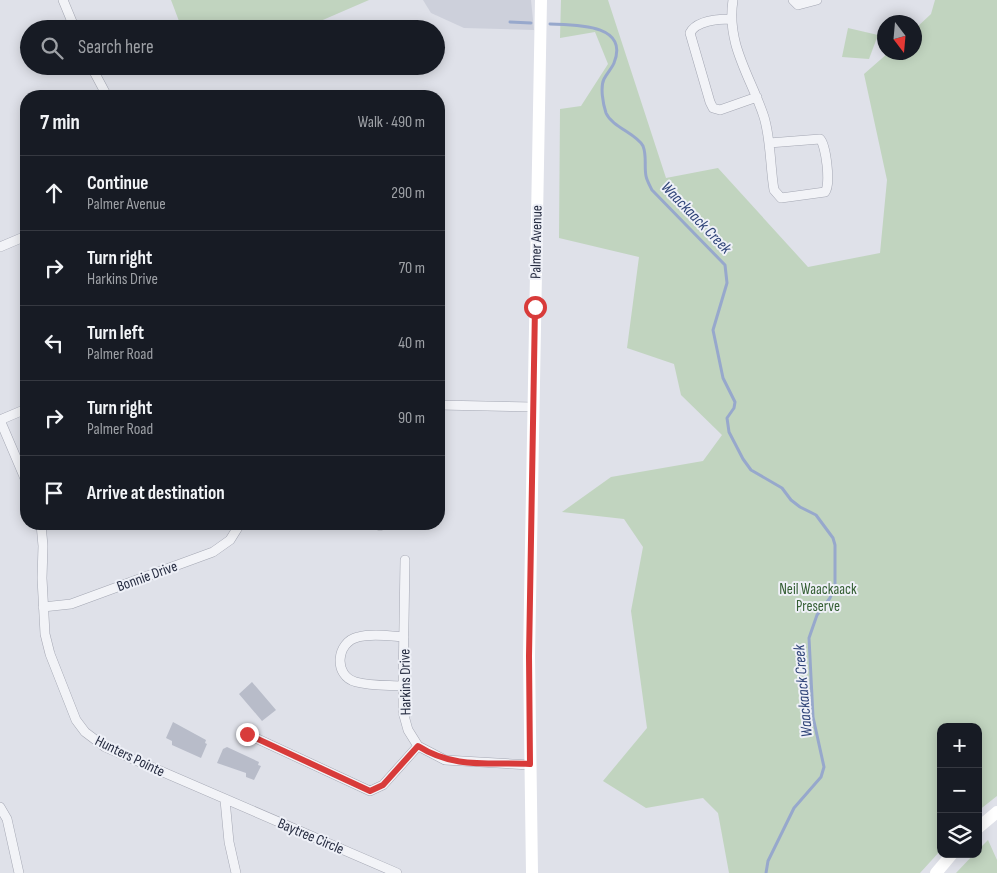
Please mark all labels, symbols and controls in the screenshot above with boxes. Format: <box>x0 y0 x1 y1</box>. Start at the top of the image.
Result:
north arrow <box>877 15 922 60</box>
search box <box>20 20 445 75</box>
icon: search <box>38 34 66 62</box>
text: Search here <box>78 36 154 59</box>
text: 7 min <box>40 110 80 135</box>
text: Walk · 490 m <box>358 113 425 132</box>
text: Continue <box>87 172 148 195</box>
water label: Waackaack Creek <box>657 178 736 259</box>
icon: ahead <box>40 179 68 207</box>
text: 290 m <box>391 184 425 203</box>
text: Palmer Avenue <box>87 195 166 214</box>
street label: Palmer Avenue <box>526 205 547 279</box>
text: Turn right <box>87 247 152 270</box>
icon: right <box>40 254 68 282</box>
text: 70 m <box>399 259 425 278</box>
text: Harkins Drive <box>87 270 158 289</box>
route start <box>524 296 547 319</box>
text: Turn left <box>87 322 144 345</box>
icon: left <box>40 329 68 357</box>
text: 40 m <box>398 334 425 353</box>
text: Palmer Road <box>87 345 153 364</box>
text: Turn right <box>87 397 152 420</box>
icon: right <box>40 404 68 432</box>
text: 90 m <box>398 409 425 428</box>
text: Palmer Road <box>87 420 153 439</box>
icon: arrive <box>40 479 68 507</box>
text: Arrive at destination <box>87 482 225 505</box>
street label: Bonnie Drive <box>114 557 180 596</box>
park label: Neil Waackaack Preserve <box>779 580 857 616</box>
water label: Waackaack Creek <box>790 643 817 738</box>
street label: Harkins Drive <box>395 649 416 715</box>
route end <box>236 723 259 746</box>
map controls <box>937 723 982 858</box>
button: + <box>937 723 982 768</box>
street label: Hunters Pointe <box>92 731 168 781</box>
button: − <box>937 768 982 813</box>
button: layers <box>937 813 982 858</box>
street label: Baytree Circle <box>275 814 347 859</box>

